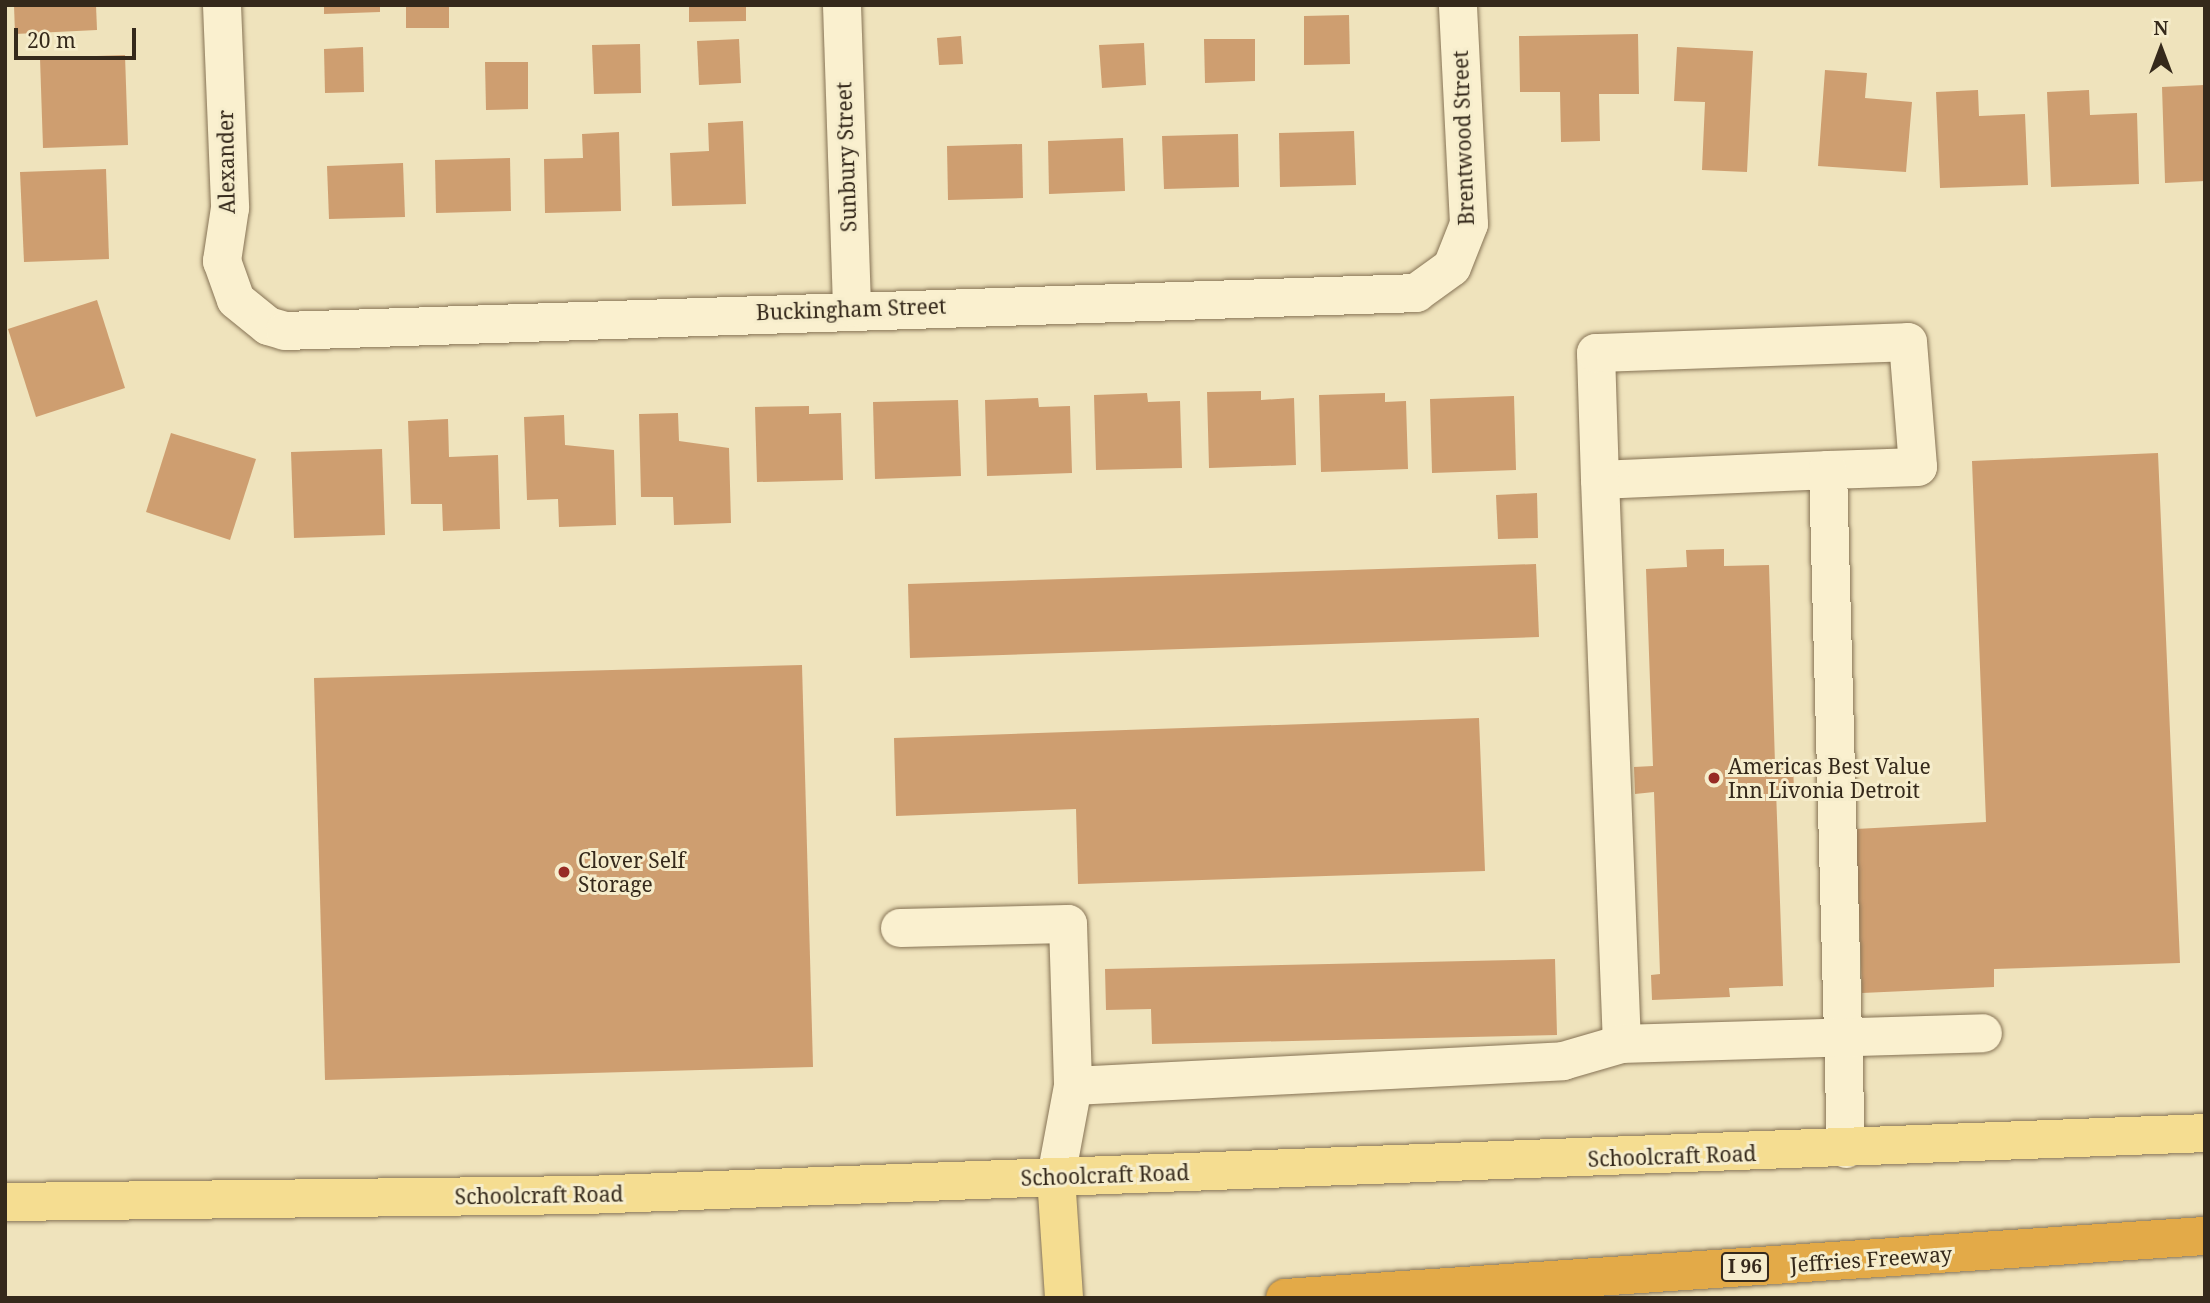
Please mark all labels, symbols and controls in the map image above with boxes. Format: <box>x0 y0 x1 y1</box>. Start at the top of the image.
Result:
scale bar <box>18 14 140 58</box>
north arrow <box>2126 14 2196 84</box>
text: N <box>2154 15 2168 41</box>
text: 20 m <box>27 26 76 54</box>
street label: Brentwood Street <box>1447 50 1479 226</box>
street label: Sunbury Street <box>831 81 861 233</box>
street label: Alexander <box>212 110 240 214</box>
street label: Buckingham Street <box>755 293 947 325</box>
place label: Americas Best Value Inn Livonia Detroit <box>1728 753 1931 803</box>
marker: Americas Best Value Inn Livonia Detroit <box>1706 770 1722 786</box>
place label: Clover Self Storage <box>578 847 685 897</box>
marker: Clover Self Storage <box>556 864 572 880</box>
street label: Schoolcraft Road <box>1587 1140 1757 1172</box>
street label: Schoolcraft Road <box>1020 1159 1190 1191</box>
street label: Schoolcraft Road <box>454 1181 624 1209</box>
street label: Jeffries Freeway <box>1789 1241 1953 1277</box>
road number: I 96 <box>1720 1252 1770 1282</box>

